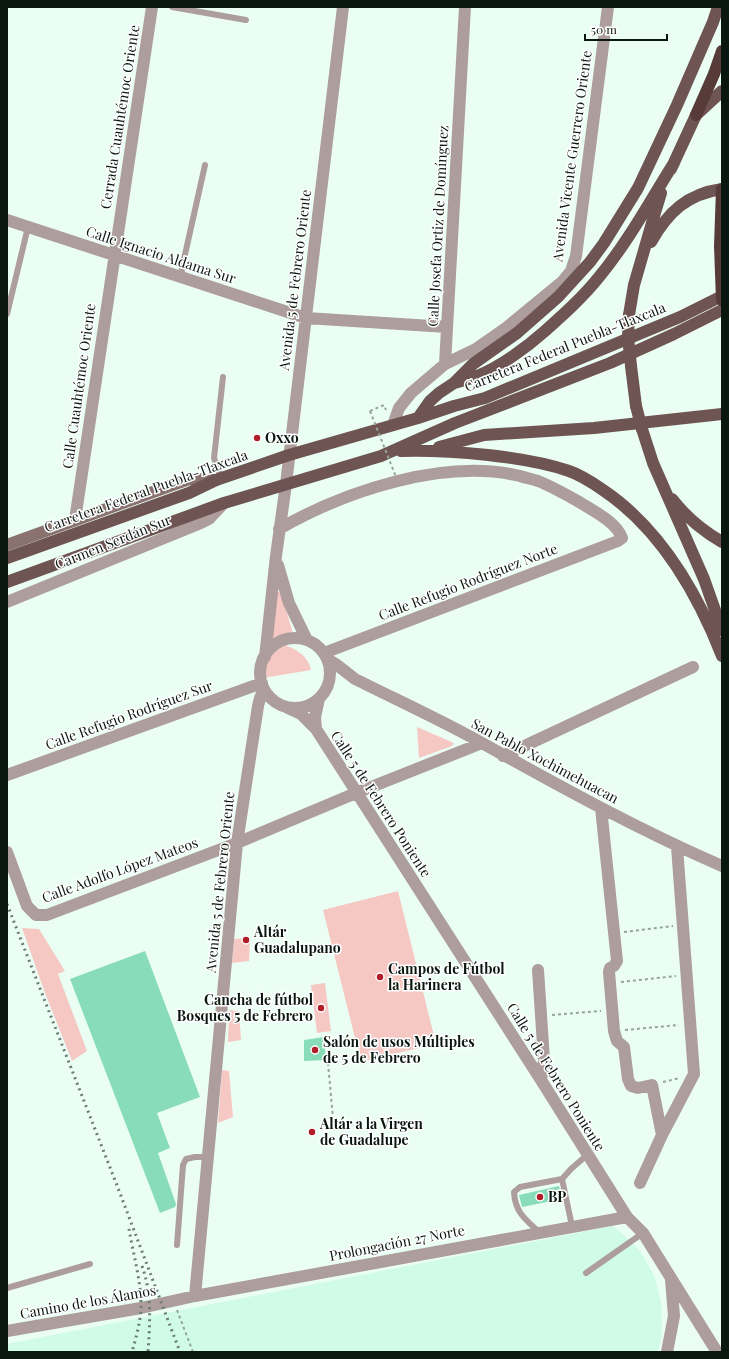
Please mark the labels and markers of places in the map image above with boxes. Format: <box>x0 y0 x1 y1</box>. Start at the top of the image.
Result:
place label: Oxxo <box>265 428 299 447</box>
marker: Oxxo <box>252 433 262 443</box>
place label: Altár Guadalupano <box>253 922 341 957</box>
marker: Altár Guadalupano <box>241 935 251 945</box>
place label: Campos de Fútbol la Harinera <box>388 959 505 994</box>
marker: Campos de Fútbol la Harinera <box>375 972 385 982</box>
place label: Cancha de fútbol Bosques 5 de Febrero <box>177 990 314 1025</box>
marker: Cancha de fútbol Bosques 5 de Febrero <box>316 1003 326 1013</box>
place label: Salón de usos Múltiples de 5 de Febrero <box>323 1032 475 1067</box>
marker: Salón de usos Múltiples de 5 de Febrero <box>310 1045 320 1055</box>
place label: Altár a la Virgen de Guadalupe <box>319 1114 423 1149</box>
marker: Altár a la Virgen de Guadalupe <box>307 1127 317 1137</box>
place label: BP <box>548 1187 566 1206</box>
marker: BP <box>535 1192 545 1202</box>

